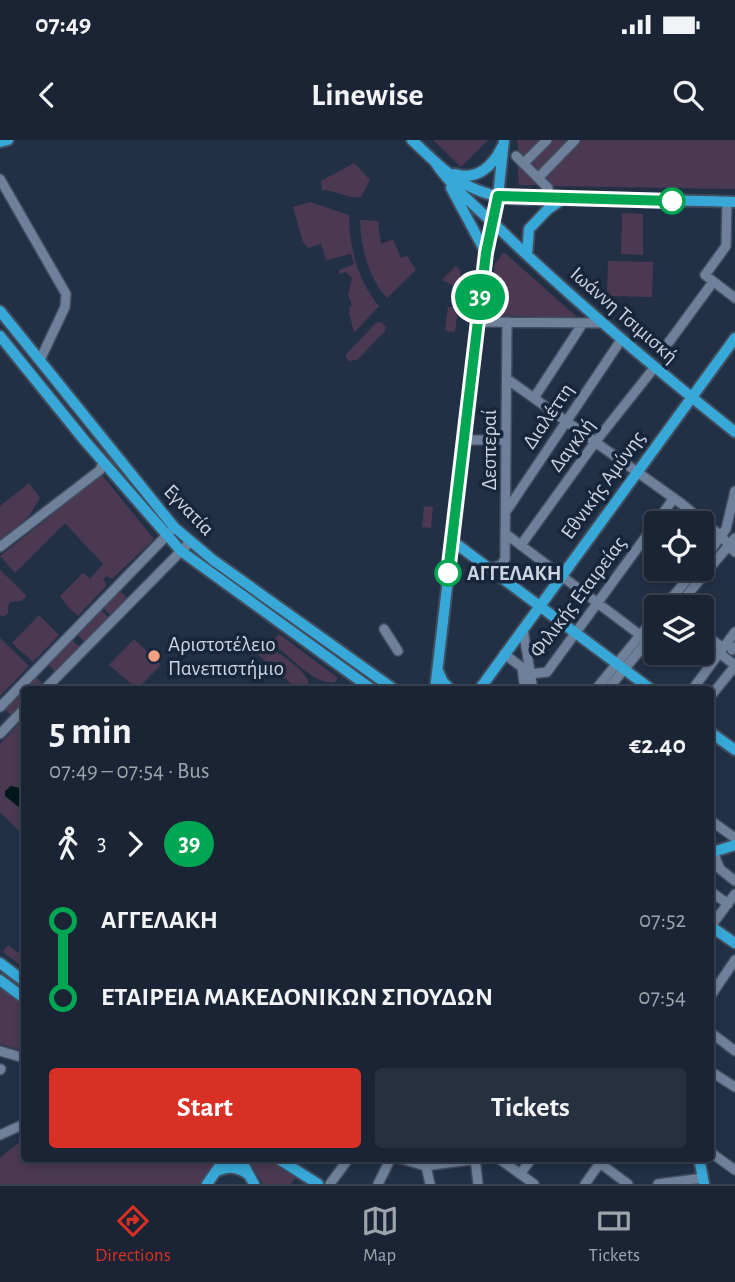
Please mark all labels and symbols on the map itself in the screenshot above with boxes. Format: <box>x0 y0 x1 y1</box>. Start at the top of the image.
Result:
unlabelled marker <box>659 188 685 214</box>
street label: Ιωάννη Τσιμισκή <box>566 263 682 367</box>
line badge: 39 <box>448 274 512 320</box>
street label: Διαλέττη <box>519 380 577 452</box>
street label: Δεσπεραί <box>479 410 500 490</box>
street label: Δαγκλή <box>545 414 599 476</box>
street label: Εθνικής Αμύνης <box>557 427 649 543</box>
street label: Εγνατία <box>160 480 218 540</box>
street label: Φιλικής Εταιρείας <box>526 533 630 661</box>
marker: ΑΓΓΕΛΑΚΗ <box>435 560 461 586</box>
place label: ΑΓΓΕΛΑΚΗ <box>467 563 561 584</box>
place label: Αριστοτέλειο Πανεπιστήμιο <box>168 634 284 679</box>
marker: Αριστοτέλειο Πανεπιστήμιο <box>146 648 162 664</box>

